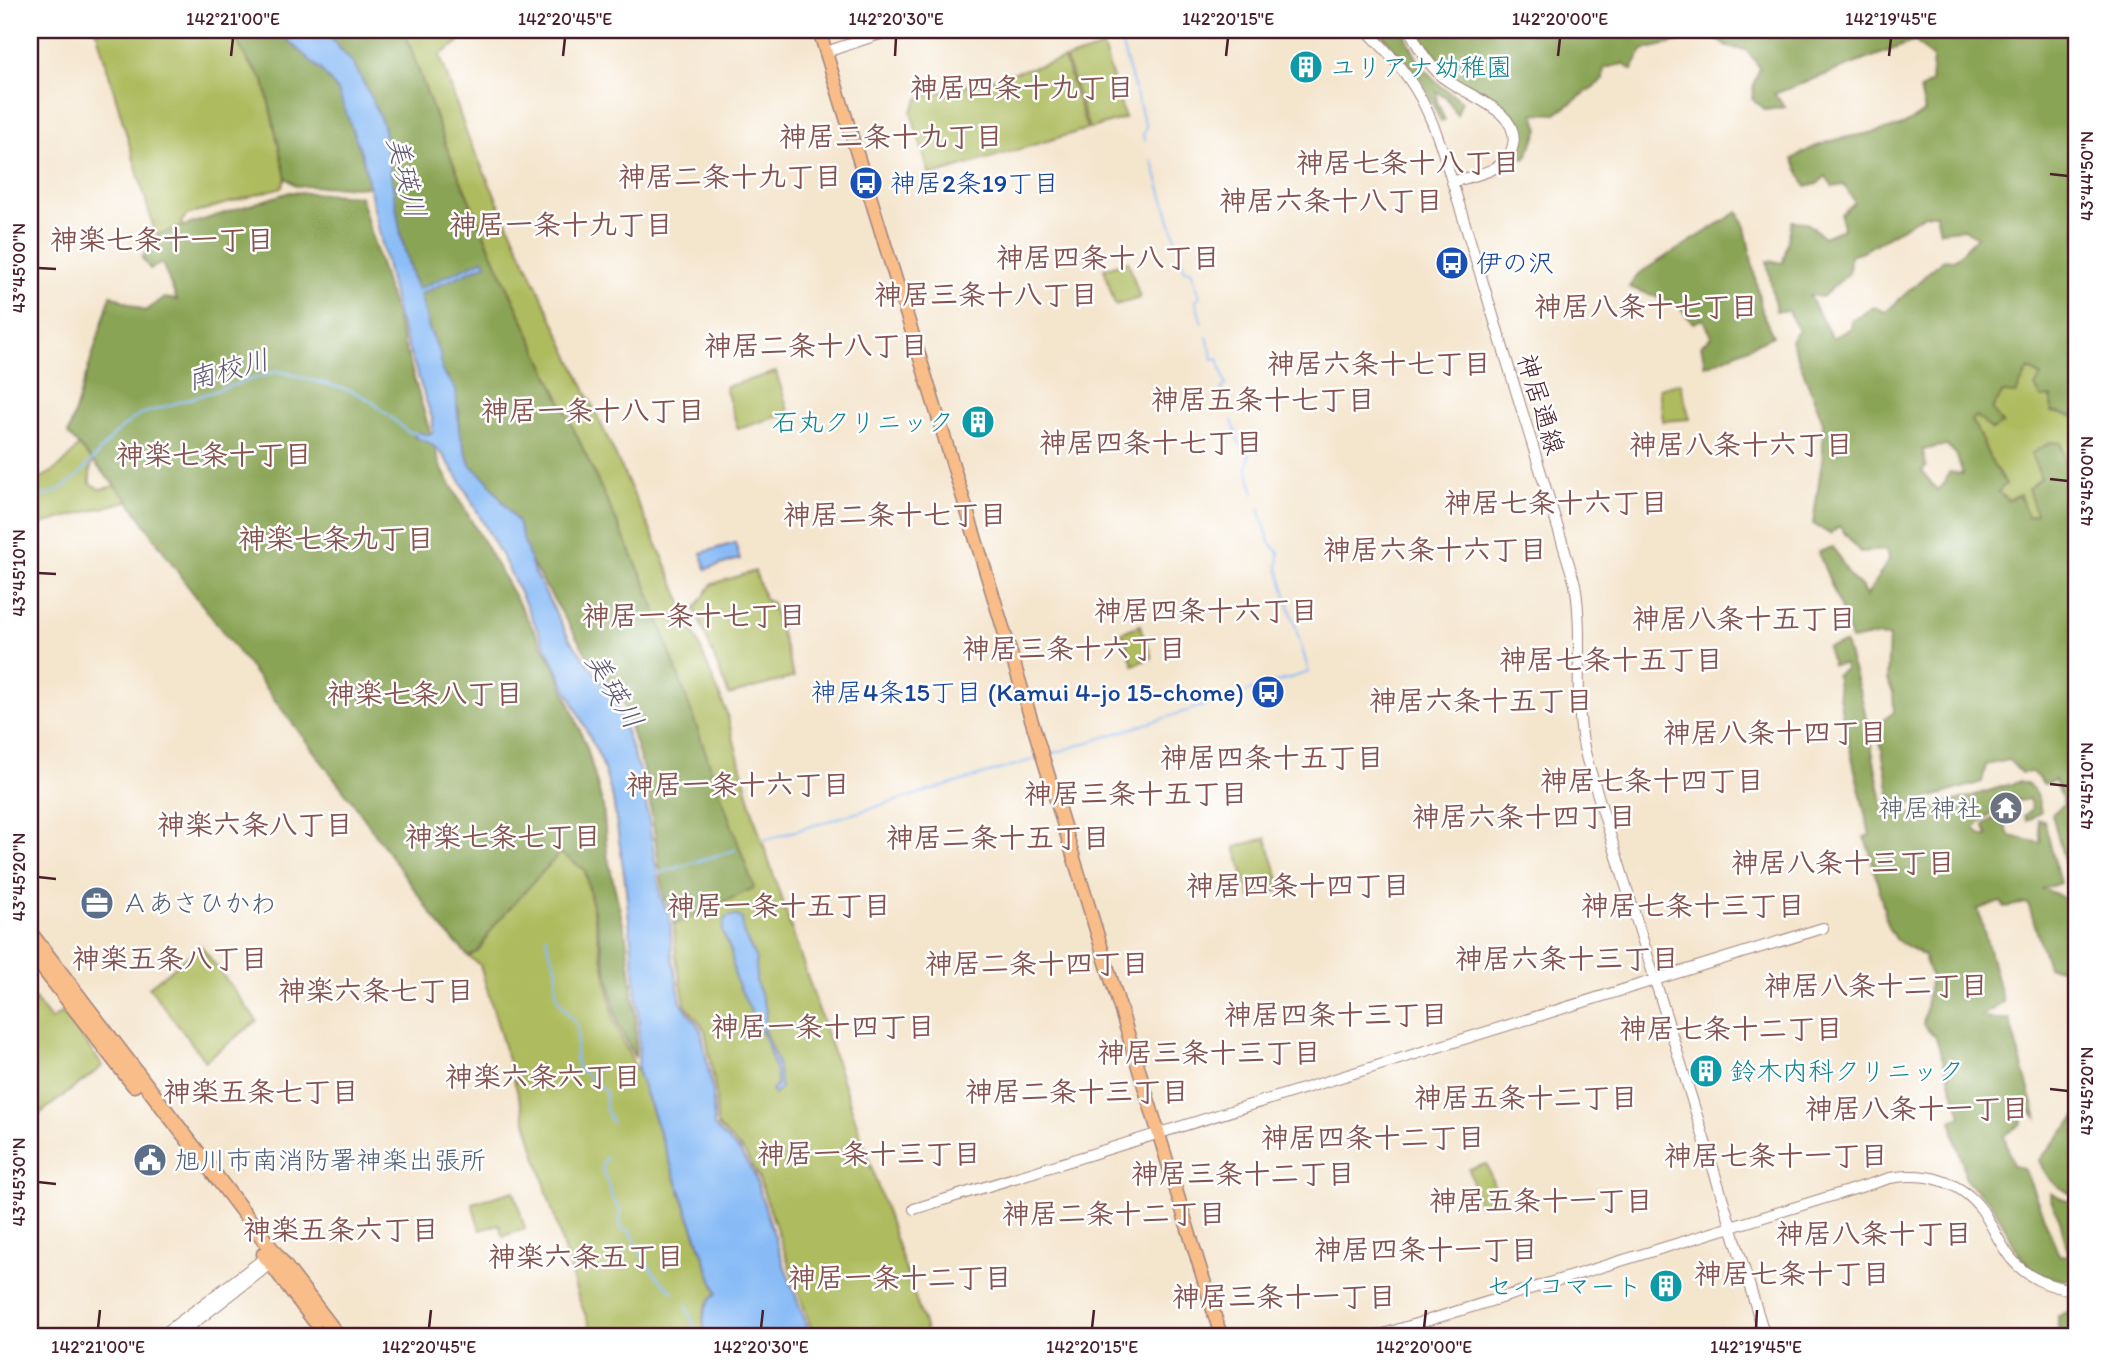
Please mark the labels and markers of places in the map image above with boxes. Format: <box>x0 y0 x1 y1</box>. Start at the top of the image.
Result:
building icon: ユリアナ幼稚園 <box>1287 48 1325 86</box>
place label: ユリアナ幼稚園 <box>1330 51 1512 83</box>
bus stop icon: 神居2条19丁目 <box>847 164 885 202</box>
place label: 神居2条19丁目 <box>890 167 1059 199</box>
bus stop icon: 伊の沢 <box>1433 244 1471 282</box>
place label: 伊の沢 <box>1476 247 1554 279</box>
building icon: 石丸クリニック <box>959 403 997 441</box>
place label: 石丸クリニック <box>772 406 954 438</box>
bus stop icon: 神居4条15丁目 (Kamui 4-jo 15-chome) <box>1249 673 1287 711</box>
place label: 神居4条15丁目 (Kamui 4-jo 15-chome) <box>811 676 1244 708</box>
temple icon: 神居神社 <box>1987 789 2025 827</box>
place label: 神居神社 <box>1878 792 1982 824</box>
office icon: Ａあさひかわ <box>78 884 116 922</box>
place label: Ａあさひかわ <box>122 887 276 919</box>
building icon: 鈴木内科クリニック <box>1687 1052 1725 1090</box>
place label: 鈴木内科クリニック <box>1730 1055 1964 1087</box>
public building icon: 旭川市南消防署神楽出張所 <box>131 1141 169 1179</box>
place label: 旭川市南消防署神楽出張所 <box>174 1144 486 1176</box>
building icon: セイコマート <box>1647 1267 1685 1305</box>
place label: セイコマート <box>1486 1270 1642 1302</box>

